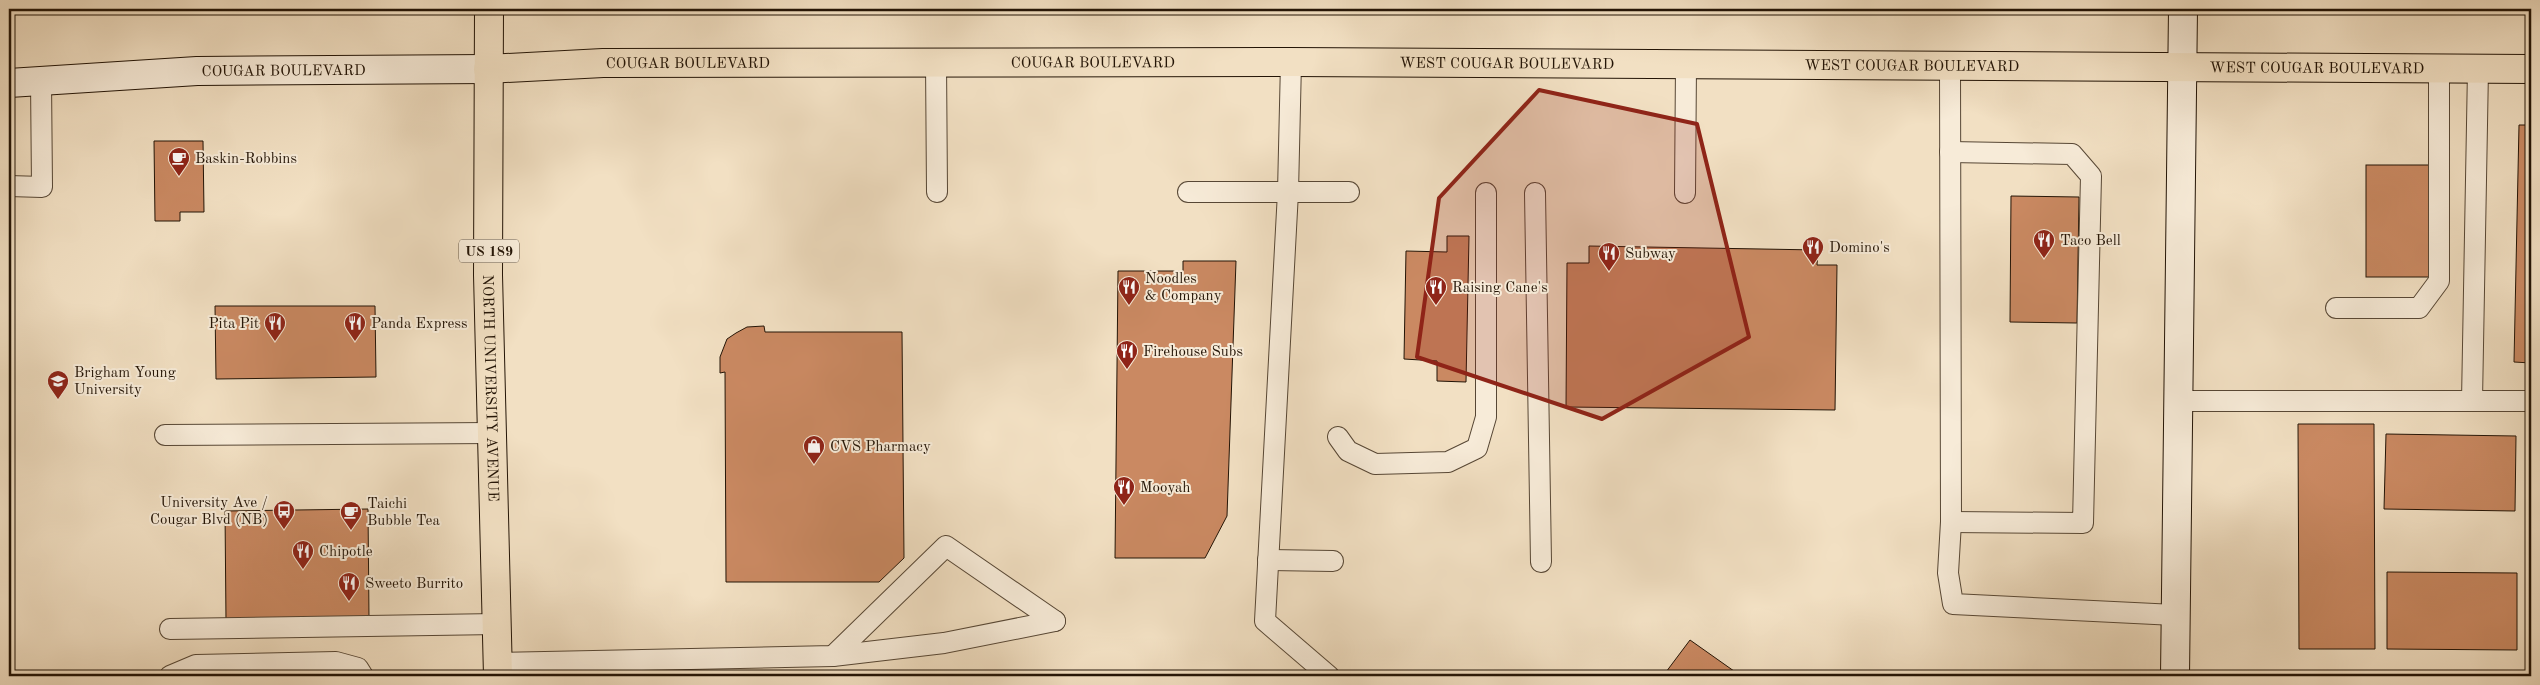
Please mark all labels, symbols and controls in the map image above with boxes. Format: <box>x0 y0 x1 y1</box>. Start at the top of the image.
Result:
street label: COUGAR BOULEVARD <box>1011 56 1175 71</box>
street label: COUGAR BOULEVARD <box>606 57 770 72</box>
street label: WEST COUGAR BOULEVARD <box>1399 57 1614 73</box>
street label: WEST COUGAR BOULEVARD <box>1804 59 2019 75</box>
street label: WEST COUGAR BOULEVARD <box>2209 61 2424 77</box>
street label: COUGAR BOULEVARD <box>202 64 366 80</box>
cafe icon: Baskin-Robbins <box>167 146 191 177</box>
place label: Baskin-Robbins <box>195 152 297 167</box>
restaurant icon: Taco Bell <box>2032 228 2056 259</box>
place label: Taco Bell <box>2060 234 2121 249</box>
restaurant icon: Domino's <box>1801 235 1825 266</box>
road number: US 189 <box>459 240 519 262</box>
restaurant icon: Subway <box>1597 241 1621 272</box>
place label: Domino's <box>1829 241 1890 256</box>
place label: Subway <box>1625 247 1676 262</box>
place label: Noodles & Company <box>1145 272 1222 304</box>
street label: NORTH UNIVERSITY AVENUE <box>479 274 500 502</box>
restaurant icon: Noodles & Company <box>1117 275 1141 306</box>
restaurant icon: Raising Cane's <box>1424 275 1448 306</box>
place label: Raising Cane's <box>1452 281 1548 296</box>
restaurant icon: Pita Pit <box>263 311 287 342</box>
restaurant icon: Panda Express <box>343 311 367 342</box>
place label: Pita Pit <box>208 317 259 332</box>
place label: Panda Express <box>371 317 467 332</box>
restaurant icon: Firehouse Subs <box>1115 339 1139 370</box>
place label: Firehouse Subs <box>1143 345 1243 360</box>
place label: Brigham Young University <box>74 366 176 398</box>
school or university icon: Brigham Young University <box>46 369 70 400</box>
shop icon: CVS Pharmacy <box>802 434 826 465</box>
place label: CVS Pharmacy <box>830 440 931 455</box>
restaurant icon: Mooyah <box>1112 475 1136 506</box>
place label: Mooyah <box>1140 481 1191 496</box>
place label: University Ave / Cougar Blvd (NB) <box>150 496 268 528</box>
place label: Taichi Bubble Tea <box>367 497 440 529</box>
bus stop icon: University Ave / Cougar Blvd (NB) <box>272 499 296 530</box>
cafe icon: Taichi Bubble Tea <box>339 500 363 531</box>
restaurant icon: Chipotle <box>291 539 315 570</box>
place label: Chipotle <box>319 545 373 560</box>
restaurant icon: Sweeto Burrito <box>337 571 361 602</box>
place label: Sweeto Burrito <box>365 577 463 592</box>

